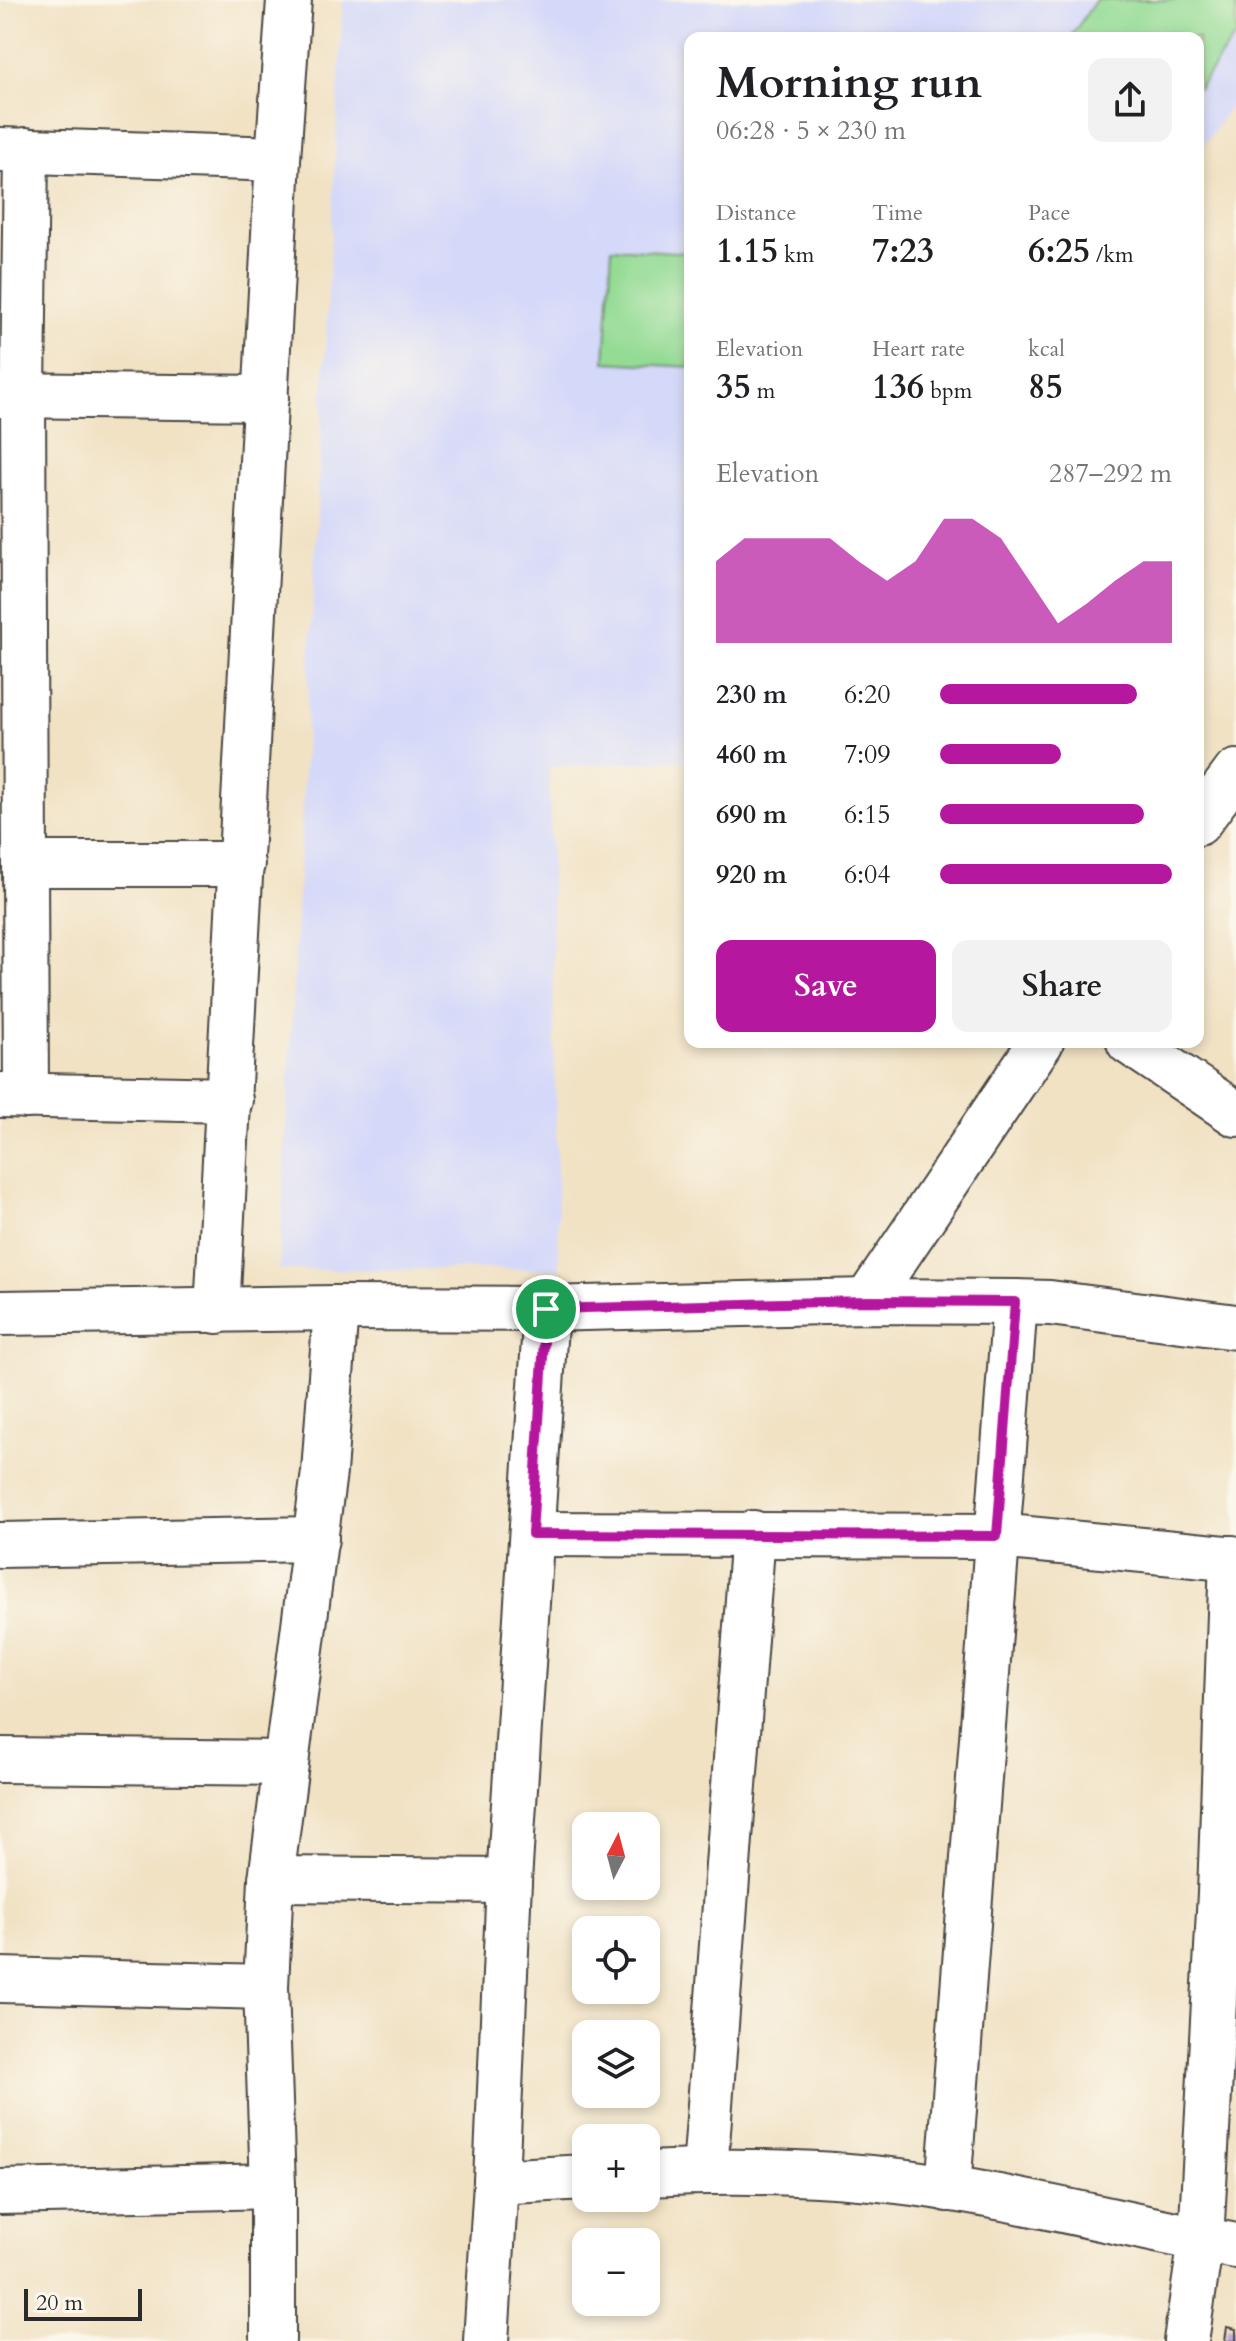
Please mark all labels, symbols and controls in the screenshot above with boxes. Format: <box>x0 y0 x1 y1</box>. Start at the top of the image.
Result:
text: Morning run <box>716 53 982 113</box>
button: share <box>1088 58 1172 142</box>
text: 06:28 · 5 × 230 m <box>716 113 906 148</box>
text: Distance <box>716 198 796 228</box>
text: Time <box>872 198 923 228</box>
text: Pace <box>1028 198 1071 228</box>
text: 1.15 <box>716 228 778 274</box>
text: 7:23 <box>872 228 934 274</box>
text: 6:25 <box>1028 228 1090 274</box>
text: km <box>778 240 814 270</box>
text: /km <box>1090 240 1134 270</box>
text: Elevation <box>716 334 803 364</box>
text: Heart rate <box>872 334 965 364</box>
text: kcal <box>1028 334 1065 364</box>
text: 35 <box>716 364 751 410</box>
text: 136 <box>872 364 924 410</box>
text: 85 <box>1028 364 1063 410</box>
text: m <box>751 376 775 406</box>
text: bpm <box>924 376 972 406</box>
text: Elevation <box>716 456 819 491</box>
text: 287–292 m <box>1049 456 1172 491</box>
text: 230 m <box>716 677 787 712</box>
text: 6:20 <box>844 677 891 712</box>
text: 460 m <box>716 737 787 772</box>
text: 7:09 <box>844 737 891 772</box>
text: 690 m <box>716 797 787 832</box>
text: 6:15 <box>844 797 891 832</box>
text: 920 m <box>716 857 787 892</box>
text: 6:04 <box>844 857 891 892</box>
button: Save <box>716 940 936 1032</box>
button: Share <box>952 940 1172 1032</box>
pin <box>512 1275 580 1343</box>
icon: arrive <box>524 1287 568 1331</box>
north arrow <box>572 1812 660 1900</box>
map controls <box>572 1812 660 2316</box>
button: locate <box>572 1916 660 2004</box>
button: layers <box>572 2020 660 2108</box>
button: + <box>572 2124 660 2212</box>
button: − <box>572 2228 660 2316</box>
scale bar <box>24 2285 142 2321</box>
text: 20 m <box>36 2288 83 2318</box>

